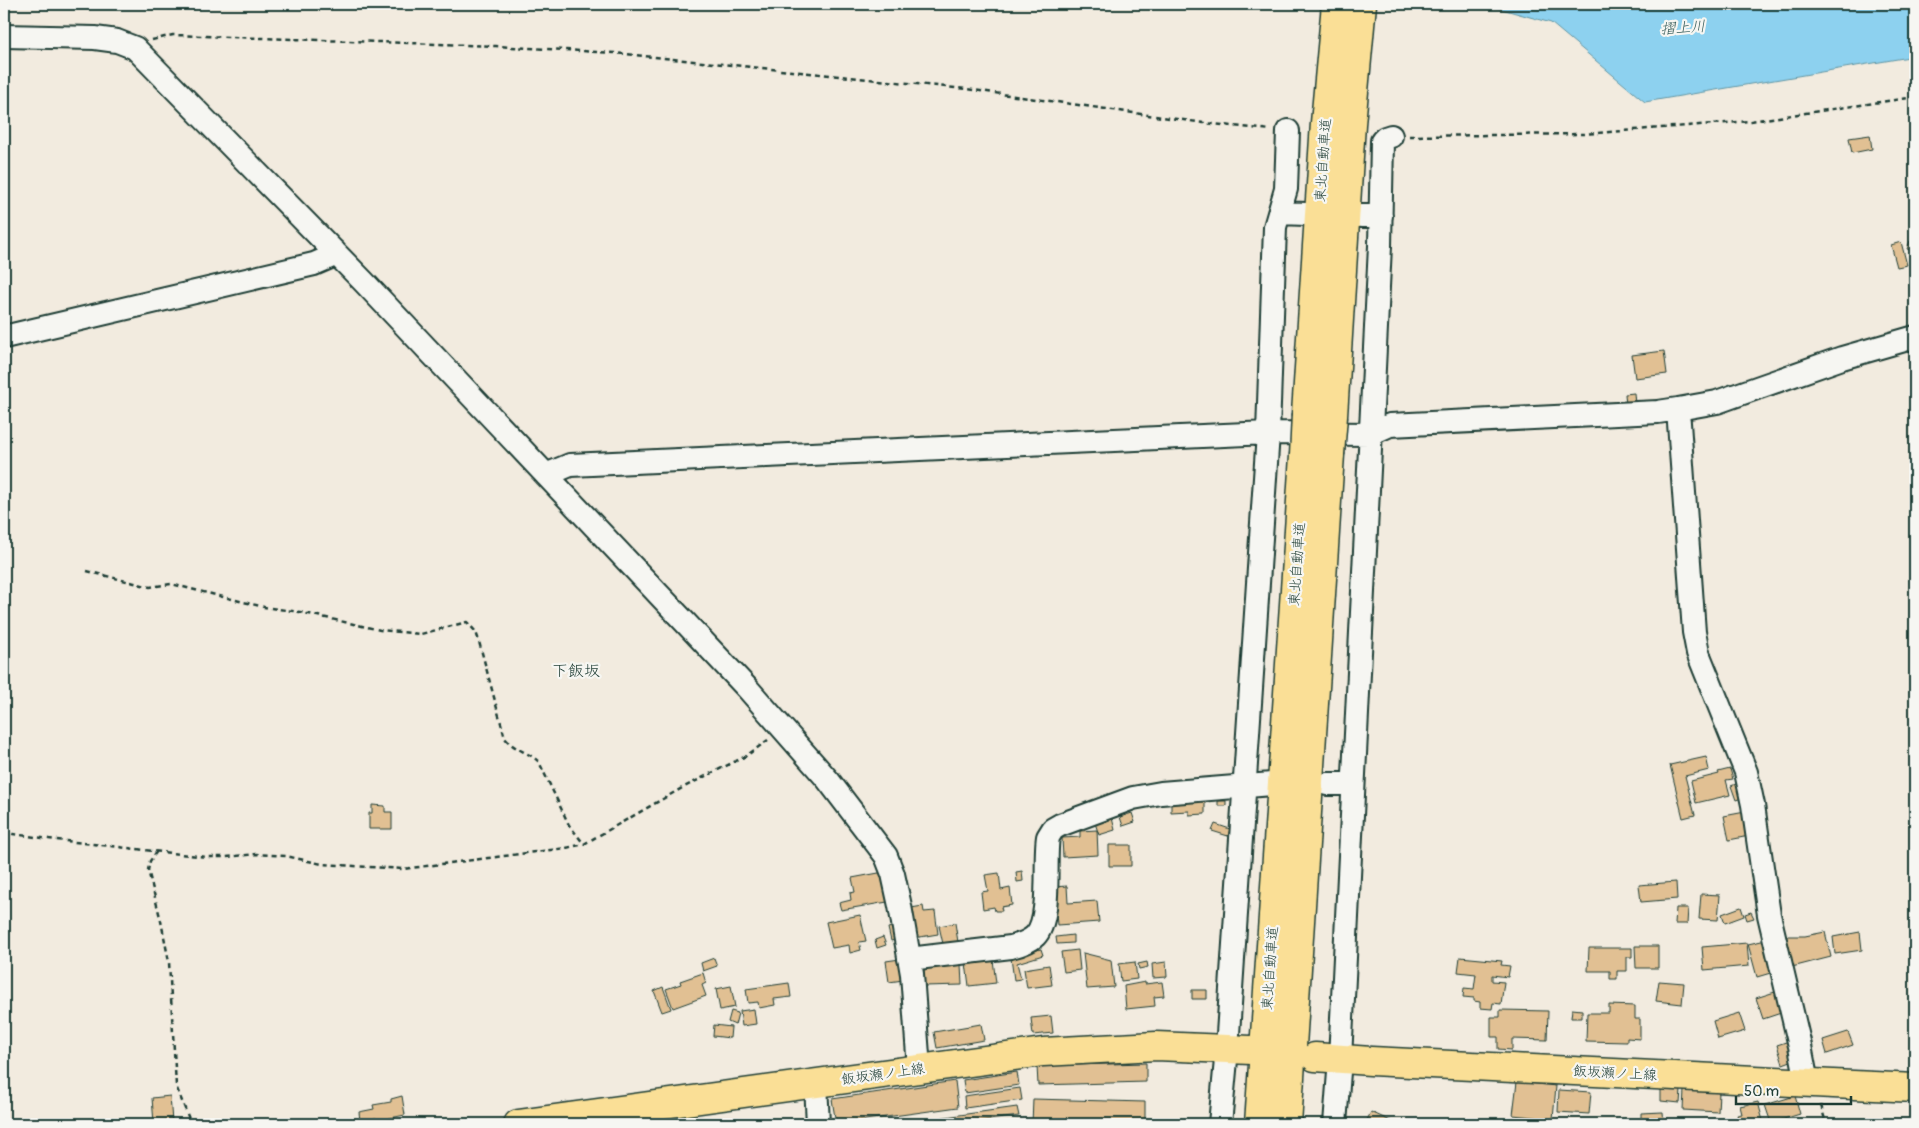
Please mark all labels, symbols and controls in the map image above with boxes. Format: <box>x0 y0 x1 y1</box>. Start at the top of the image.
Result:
water label: 摺上川 <box>1660 17 1706 39</box>
street label: 東北自動車道 <box>1312 118 1334 202</box>
street label: 東北自動車道 <box>1286 522 1308 606</box>
district label: 下飯坂 <box>552 661 600 681</box>
street label: 東北自動車道 <box>1259 926 1281 1010</box>
street label: 飯坂瀬ノ上線 <box>840 1060 926 1088</box>
street label: 飯坂瀬ノ上線 <box>1573 1062 1657 1084</box>
scale bar <box>1736 1073 1852 1105</box>
text: 50 m <box>1744 1082 1779 1101</box>

